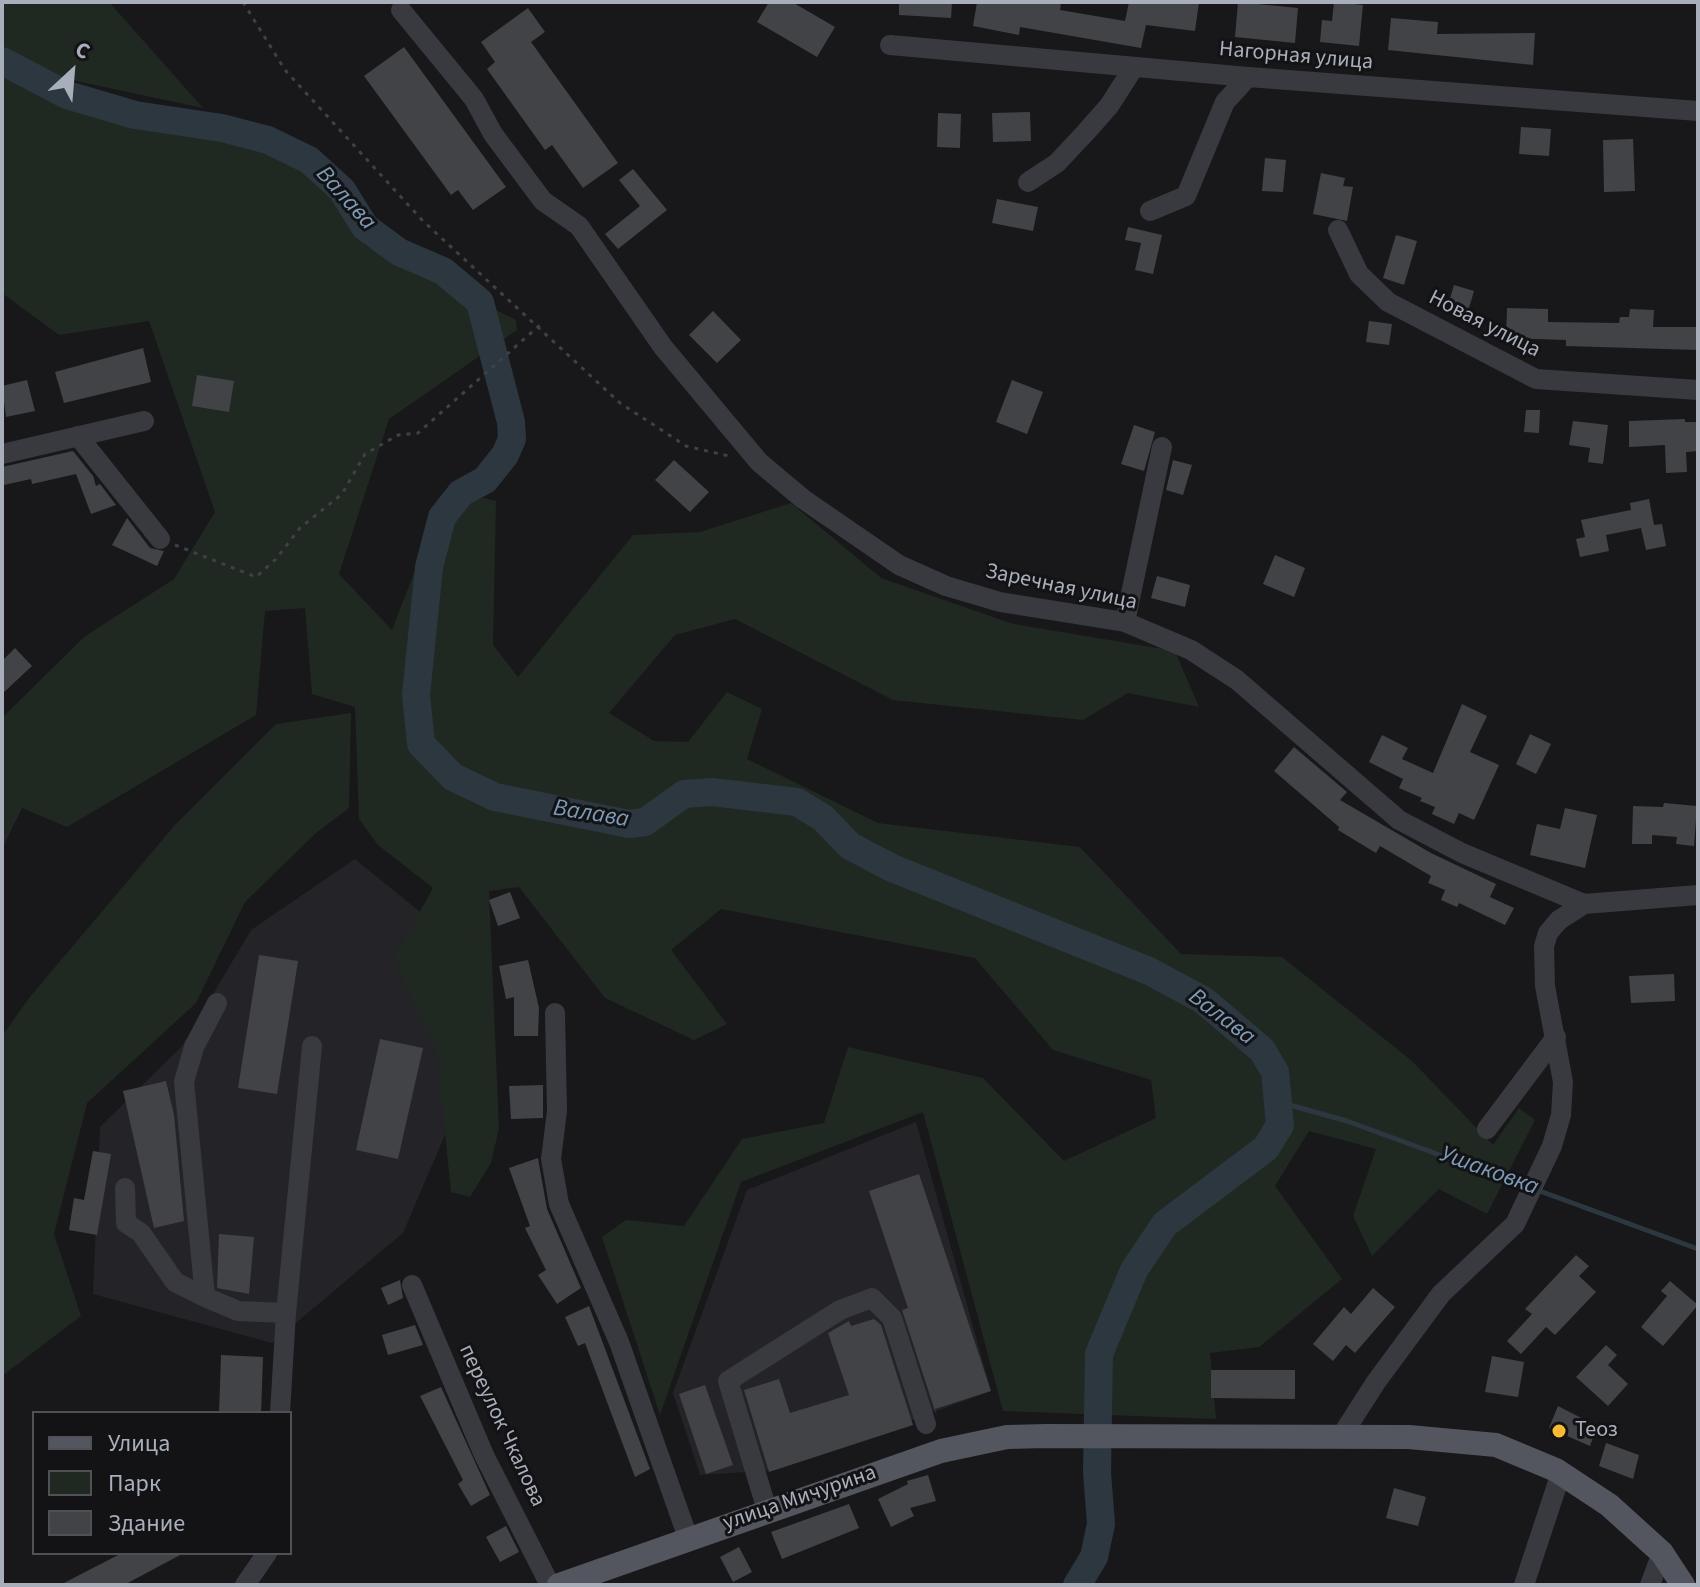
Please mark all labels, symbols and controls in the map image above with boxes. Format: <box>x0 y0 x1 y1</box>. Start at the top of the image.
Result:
north arrow <box>32 32 112 112</box>
text: С <box>70 33 95 68</box>
street label: Нагорная улица <box>1218 37 1374 77</box>
water label: Валава <box>309 161 381 237</box>
street label: Новая улица <box>1424 286 1544 364</box>
street label: Заречная улица <box>983 559 1139 617</box>
water label: Валава <box>551 795 631 835</box>
water label: Валава <box>1182 984 1260 1052</box>
water label: Ушаковка <box>1436 1141 1542 1203</box>
street label: переулок Чкалова <box>452 1341 550 1511</box>
legend <box>32 1411 292 1555</box>
place label: Теоз <box>1575 1418 1618 1444</box>
marker: Теоз <box>1550 1422 1568 1440</box>
text: Улица <box>108 1426 170 1461</box>
street label: улица Мичурина <box>720 1460 880 1538</box>
text: Парк <box>108 1466 161 1501</box>
text: Здание <box>108 1506 185 1541</box>

